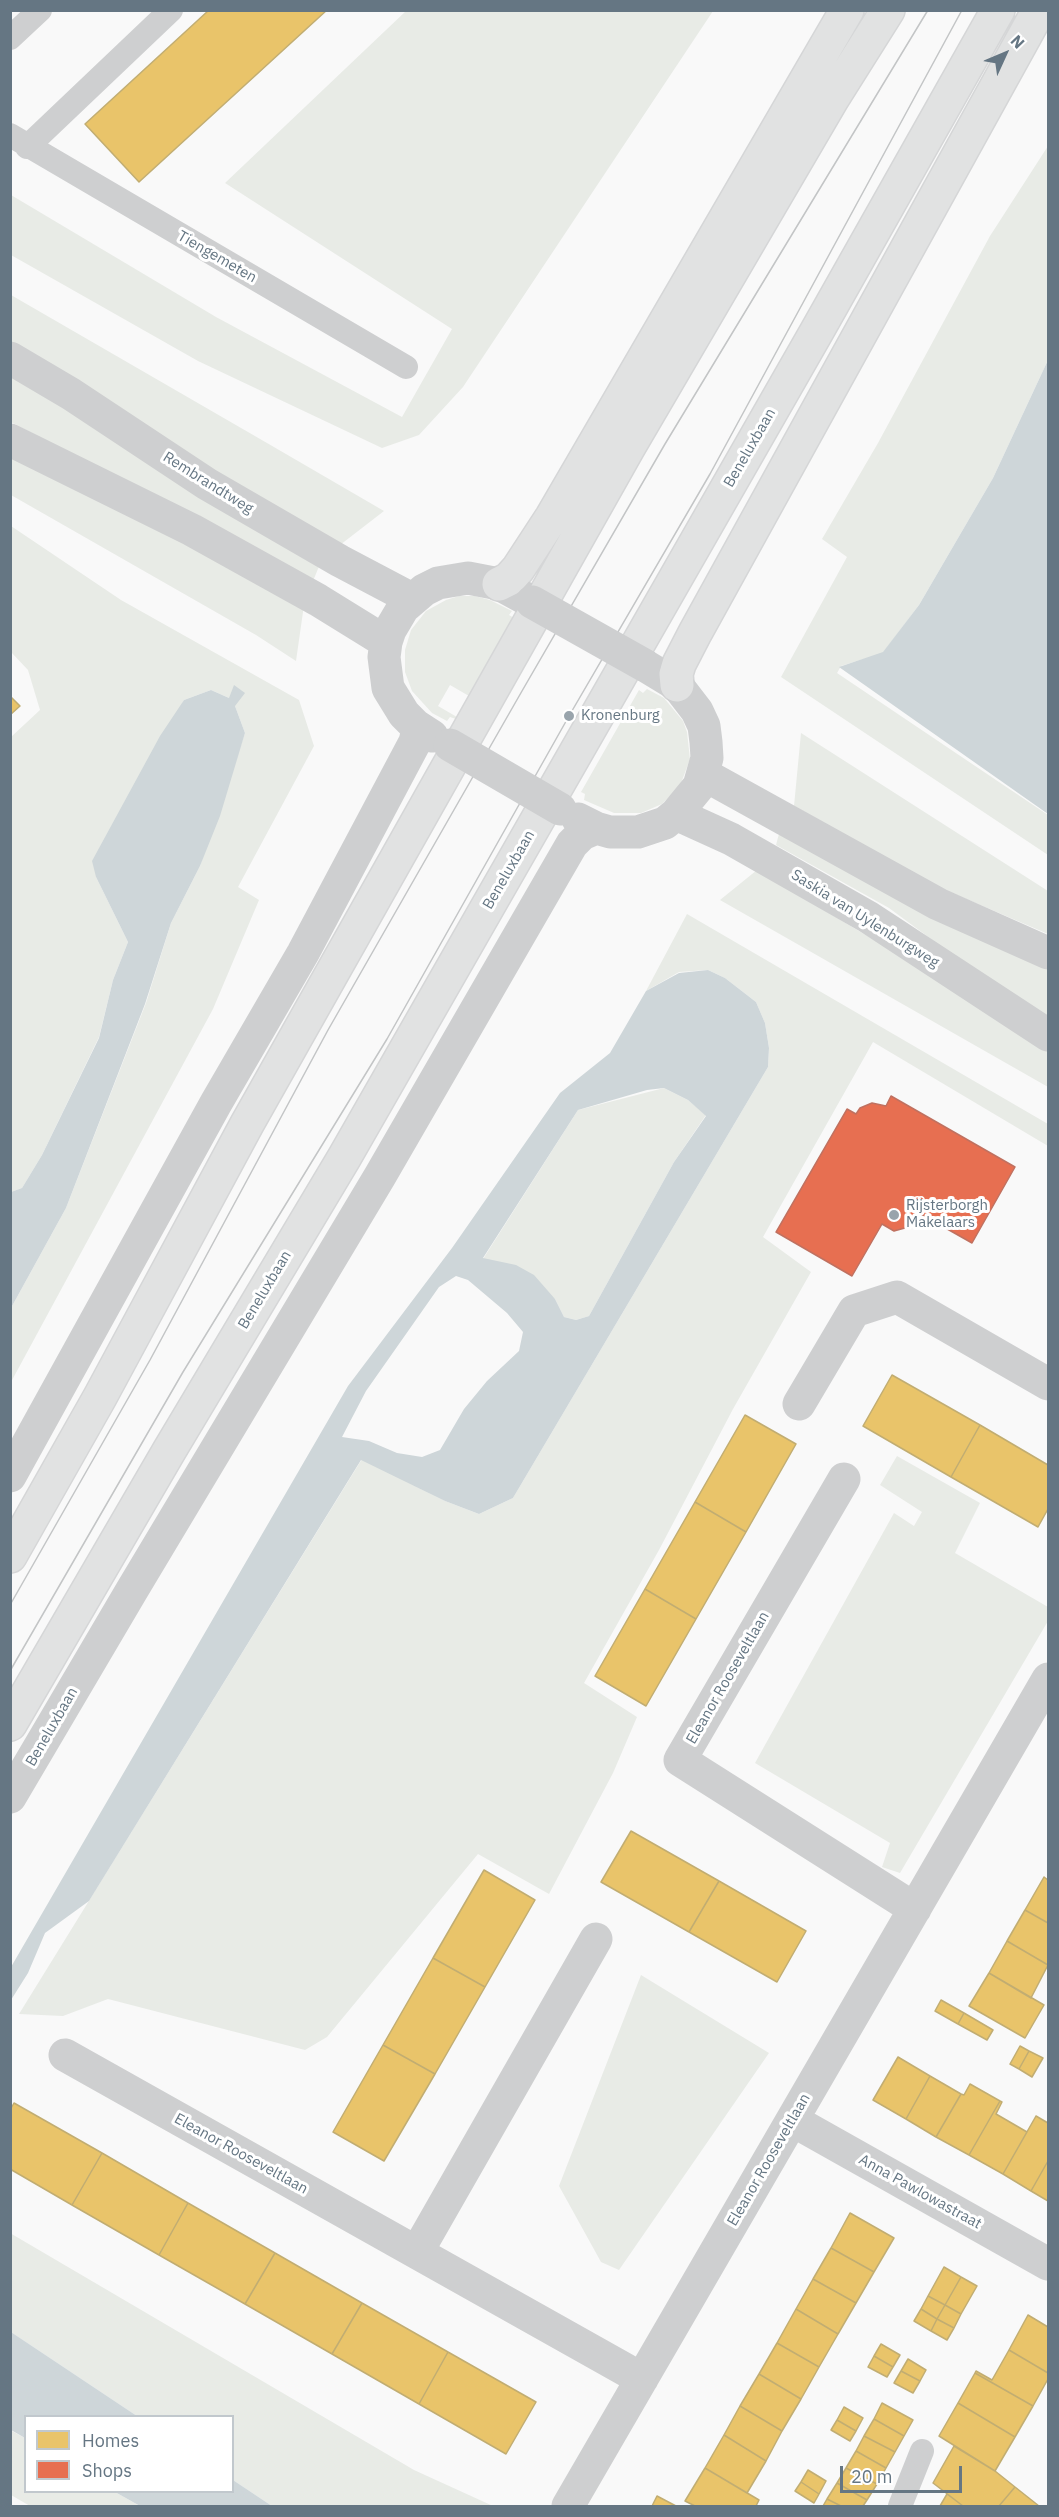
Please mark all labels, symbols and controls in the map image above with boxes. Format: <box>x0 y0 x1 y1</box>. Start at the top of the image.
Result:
north arrow <box>975 24 1035 84</box>
text: N <box>1007 30 1029 53</box>
street label: Tiengemeten <box>174 227 260 287</box>
street label: Beneluxbaan <box>720 405 780 491</box>
street label: Rembrandtweg <box>160 448 256 518</box>
place label: Kronenburg <box>581 707 660 725</box>
marker: Kronenburg <box>562 709 576 723</box>
street label: Beneluxbaan <box>479 827 539 913</box>
street label: Saskia van Uylenburgweg <box>788 866 942 972</box>
place label: Rijsterborgh Makelaars <box>906 1197 988 1232</box>
marker: Rijsterborgh Makelaars <box>887 1208 901 1222</box>
street label: Beneluxbaan <box>235 1248 295 1332</box>
street label: Eleanor Rooseveltlaan <box>683 1609 773 1747</box>
street label: Beneluxbaan <box>22 1684 82 1770</box>
street label: Eleanor Rooseveltlaan <box>724 2091 814 2229</box>
street label: Eleanor Rooseveltlaan <box>171 2110 311 2198</box>
street label: Anna Pawlowastraat <box>855 2151 985 2233</box>
legend <box>24 2415 234 2493</box>
text: Homes <box>82 2429 139 2452</box>
scale bar <box>843 2454 964 2492</box>
text: Shops <box>82 2459 132 2482</box>
text: 20 m <box>851 2465 893 2488</box>

